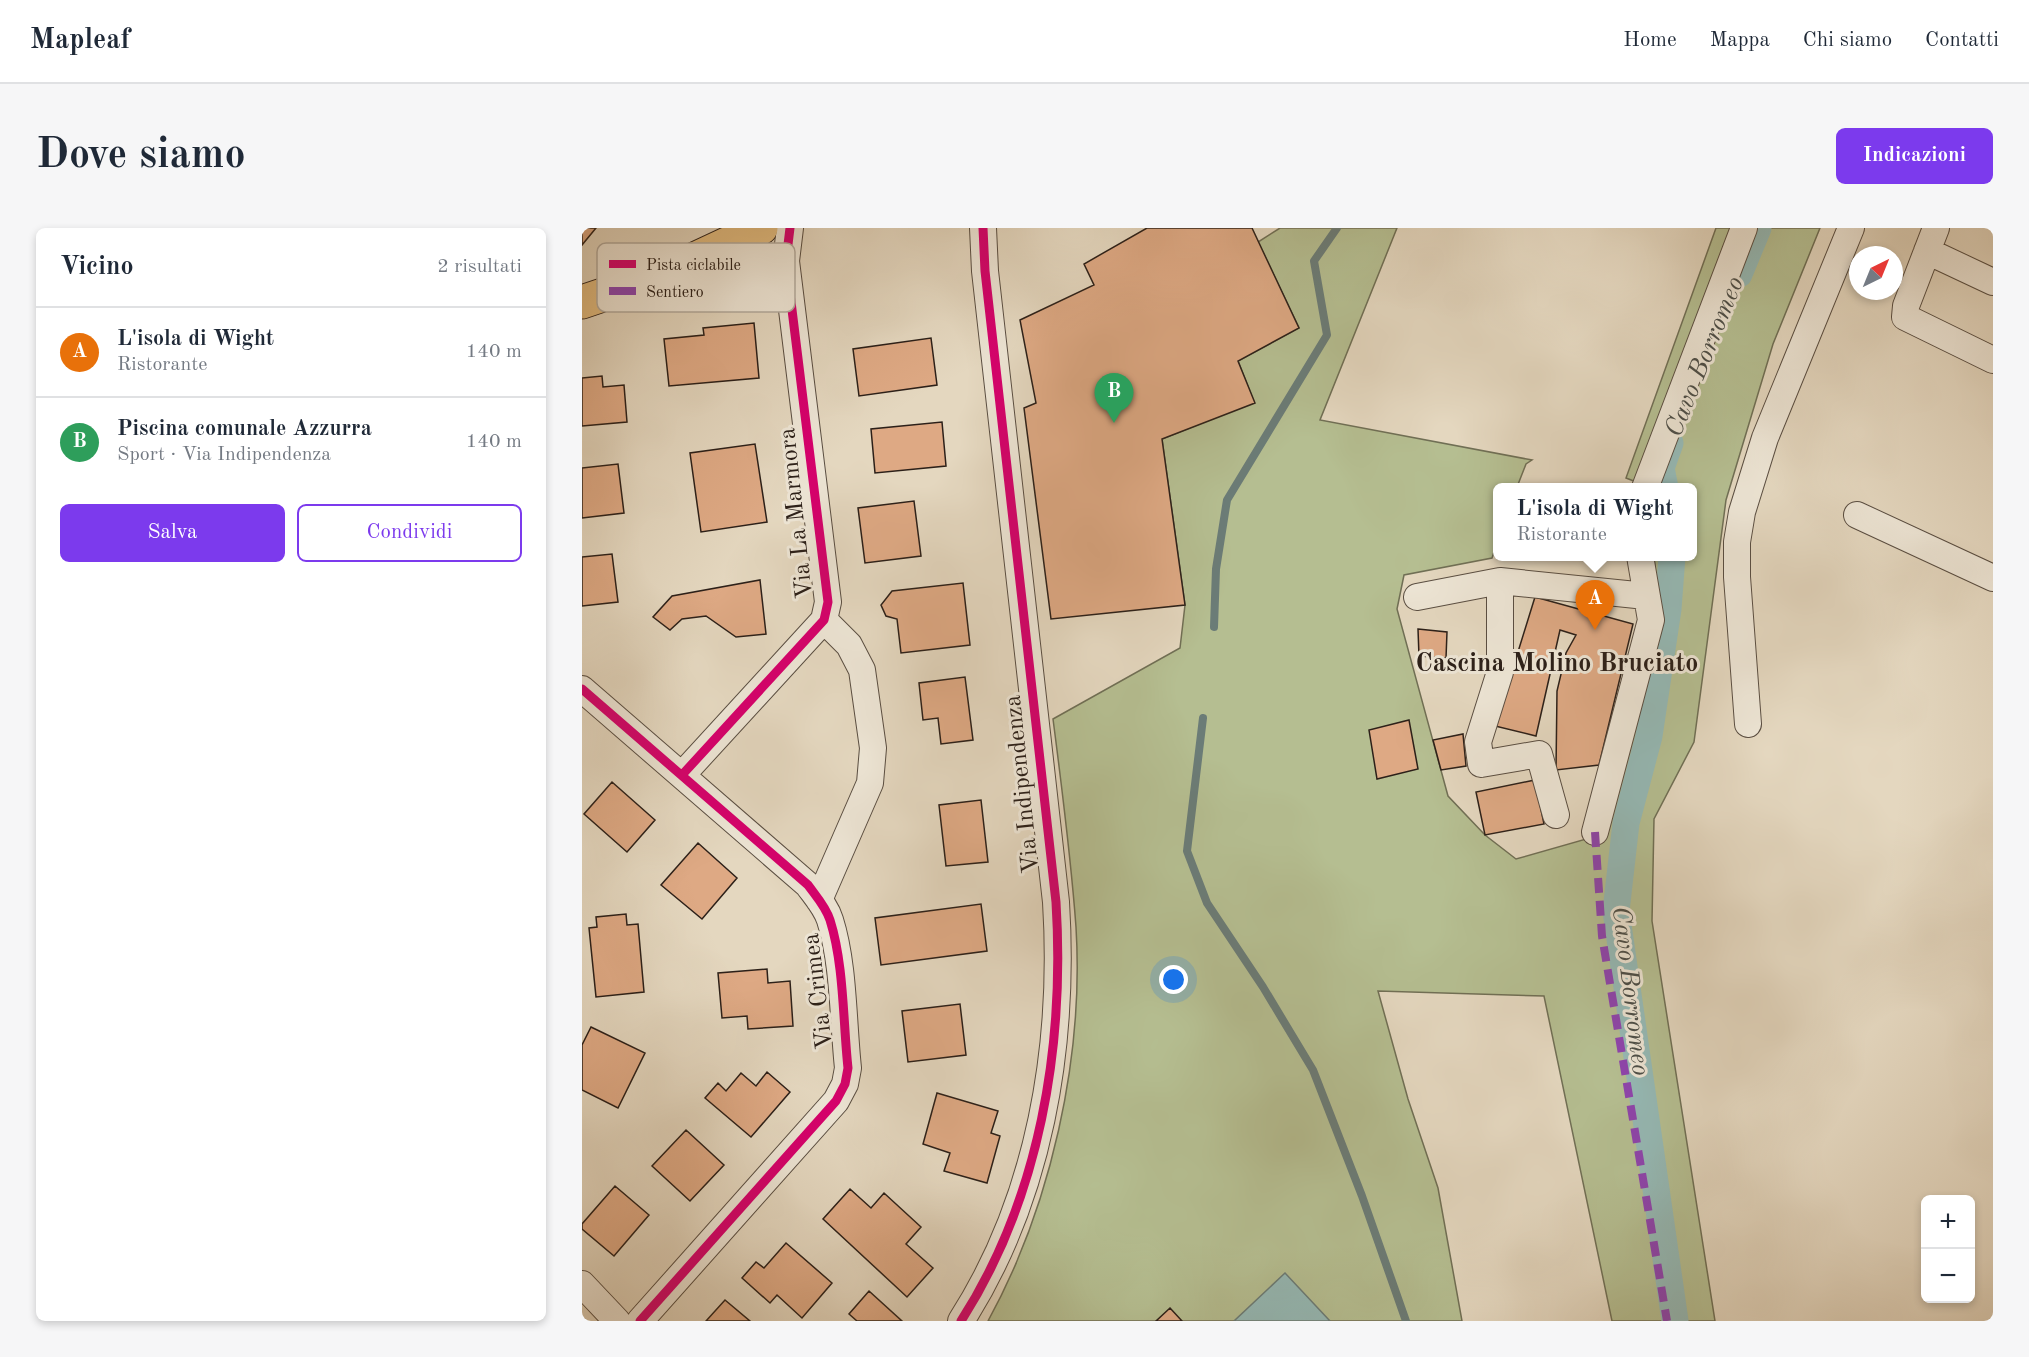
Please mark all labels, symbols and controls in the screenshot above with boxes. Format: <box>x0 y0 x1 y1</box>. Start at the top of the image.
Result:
text: Mapleaf <box>30 27 130 55</box>
text: Home <box>1623 30 1677 51</box>
text: Mappa <box>1710 30 1770 51</box>
text: Chi siamo <box>1803 30 1892 51</box>
text: Contatti <box>1925 30 1999 51</box>
button: Indicazioni <box>1836 128 1993 184</box>
text: Dove siamo <box>36 135 246 177</box>
legend <box>597 243 795 312</box>
north arrow <box>1849 246 1903 300</box>
text: Vicino <box>60 254 134 280</box>
text: 2 risultati <box>437 257 522 277</box>
text: Pista ciclabile <box>646 258 741 274</box>
water label: Cavo Borromeo <box>1661 273 1749 441</box>
text: Sentiero <box>646 285 704 301</box>
text: L'isola di Wight <box>117 328 274 350</box>
text: A <box>72 342 87 362</box>
text: 140 m <box>466 342 522 362</box>
text: Ristorante <box>117 355 207 375</box>
pin: B <box>1094 374 1134 423</box>
text: Piscina comunale Azzurra <box>117 418 372 440</box>
street label: Via La Marmora <box>776 426 818 600</box>
text: B <box>72 432 87 452</box>
text: 140 m <box>466 432 522 452</box>
text: Sport · Via Indipendenza <box>117 445 331 465</box>
popup <box>1493 483 1697 561</box>
text: L'isola di Wight <box>1517 498 1674 520</box>
button: Salva <box>60 504 285 562</box>
button: Condividi <box>297 504 522 562</box>
text: Ristorante <box>1517 525 1607 545</box>
pin: A <box>1576 580 1614 630</box>
district label: Cascina Molino Bruciato <box>1416 651 1698 677</box>
street label: Via Indipendenza <box>1002 693 1044 874</box>
water label: Cavo Borromeo <box>1607 905 1653 1077</box>
street label: Via Crimea <box>800 931 838 1050</box>
your location <box>1159 965 1188 994</box>
map controls <box>1921 1195 1975 1303</box>
button: + <box>1921 1195 1975 1249</box>
button: − <box>1921 1249 1975 1303</box>

